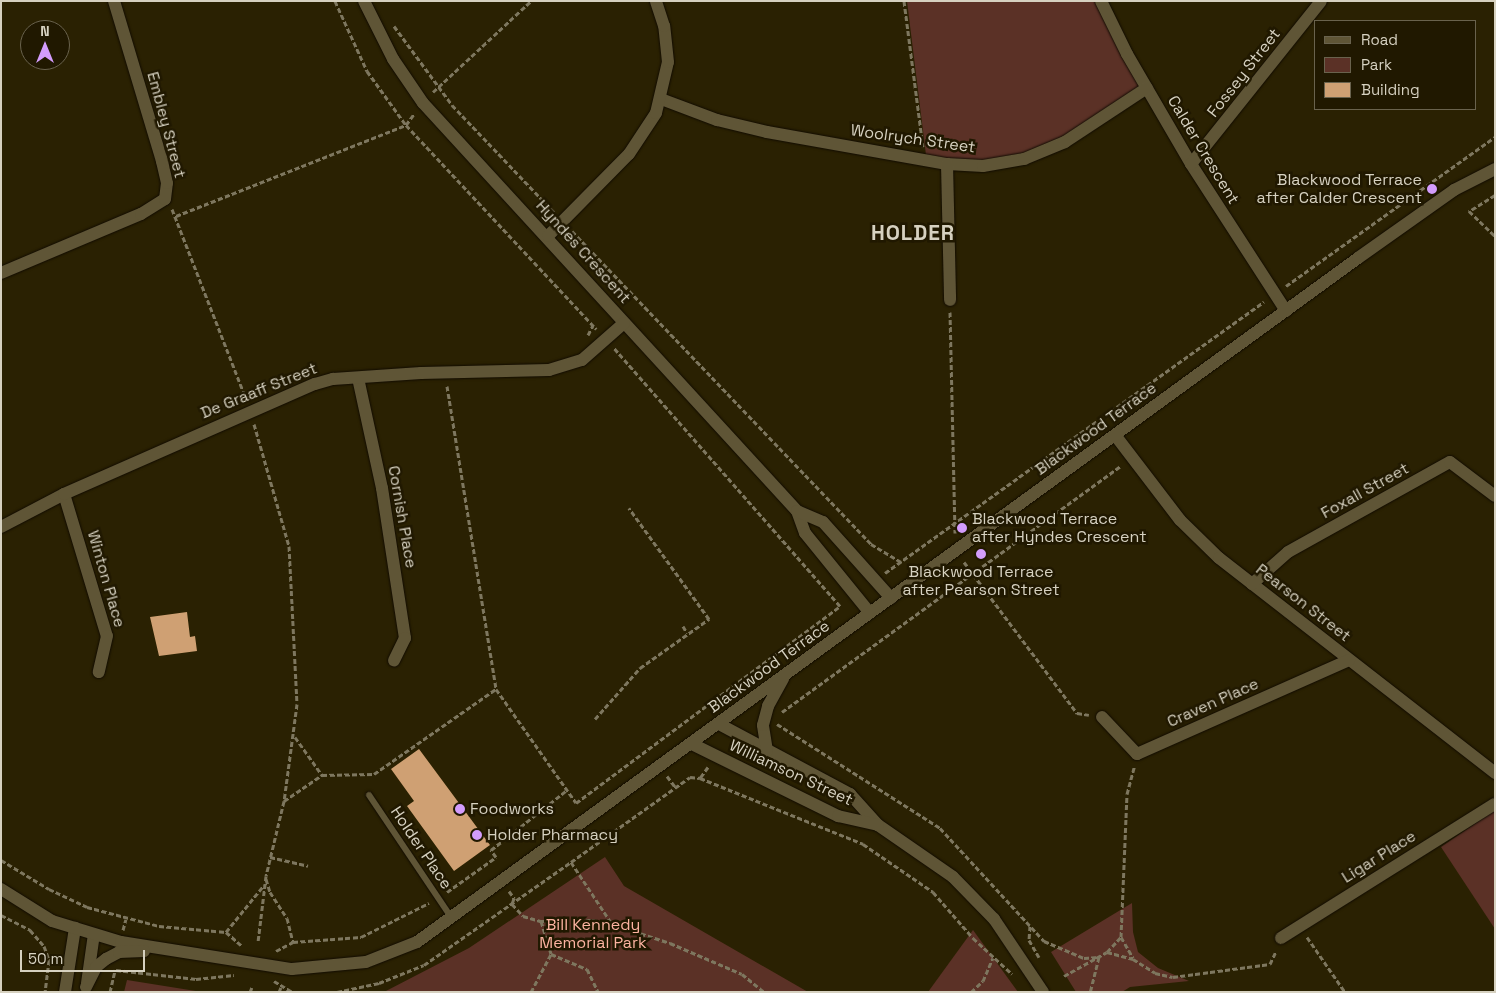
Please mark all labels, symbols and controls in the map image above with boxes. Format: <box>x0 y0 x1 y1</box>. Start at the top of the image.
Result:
north arrow <box>20 20 70 70</box>
legend <box>1314 20 1476 110</box>
text: N <box>40 22 50 40</box>
street label: Fossey Street <box>1203 25 1285 121</box>
text: Road <box>1361 30 1398 49</box>
text: Park <box>1361 55 1392 74</box>
street label: Embley Street <box>143 70 189 180</box>
text: Building <box>1361 80 1420 99</box>
street label: Calder Crescent <box>1163 92 1243 208</box>
street label: Woolrych Street <box>849 121 977 157</box>
place label: Blackwood Terrace after Calder Crescent <box>1257 170 1422 208</box>
marker: Blackwood Terrace after Calder Crescent <box>1426 183 1438 195</box>
street label: Hyndes Crescent <box>532 196 634 308</box>
district label: HOLDER <box>870 220 956 246</box>
street label: De Graaff Street <box>198 359 320 423</box>
street label: Blackwood Terrace <box>1031 378 1161 480</box>
street label: Foxall Street <box>1318 459 1412 523</box>
street label: Cornish Place <box>384 464 420 570</box>
place label: Blackwood Terrace after Hyndes Crescent <box>972 509 1146 547</box>
marker: Blackwood Terrace after Hyndes Crescent <box>956 522 968 534</box>
street label: Winton Place <box>83 528 129 630</box>
marker: Blackwood Terrace after Pearson Street <box>975 548 987 560</box>
street label: Pearson Street <box>1252 560 1354 646</box>
place label: Blackwood Terrace after Pearson Street <box>902 562 1060 600</box>
street label: Blackwood Terrace <box>704 616 834 718</box>
street label: Craven Place <box>1164 674 1262 732</box>
street label: Williamson Street <box>726 736 856 810</box>
place label: Foodworks <box>470 799 554 819</box>
street label: Holder Place <box>386 803 456 893</box>
marker: Foodworks <box>454 803 466 815</box>
place label: Holder Pharmacy <box>487 825 618 845</box>
street label: Ligar Place <box>1338 827 1420 887</box>
marker: Holder Pharmacy <box>471 829 483 841</box>
park label: Bill Kennedy Memorial Park <box>539 915 647 953</box>
scale bar <box>22 940 148 972</box>
text: 50 m <box>28 949 63 968</box>

